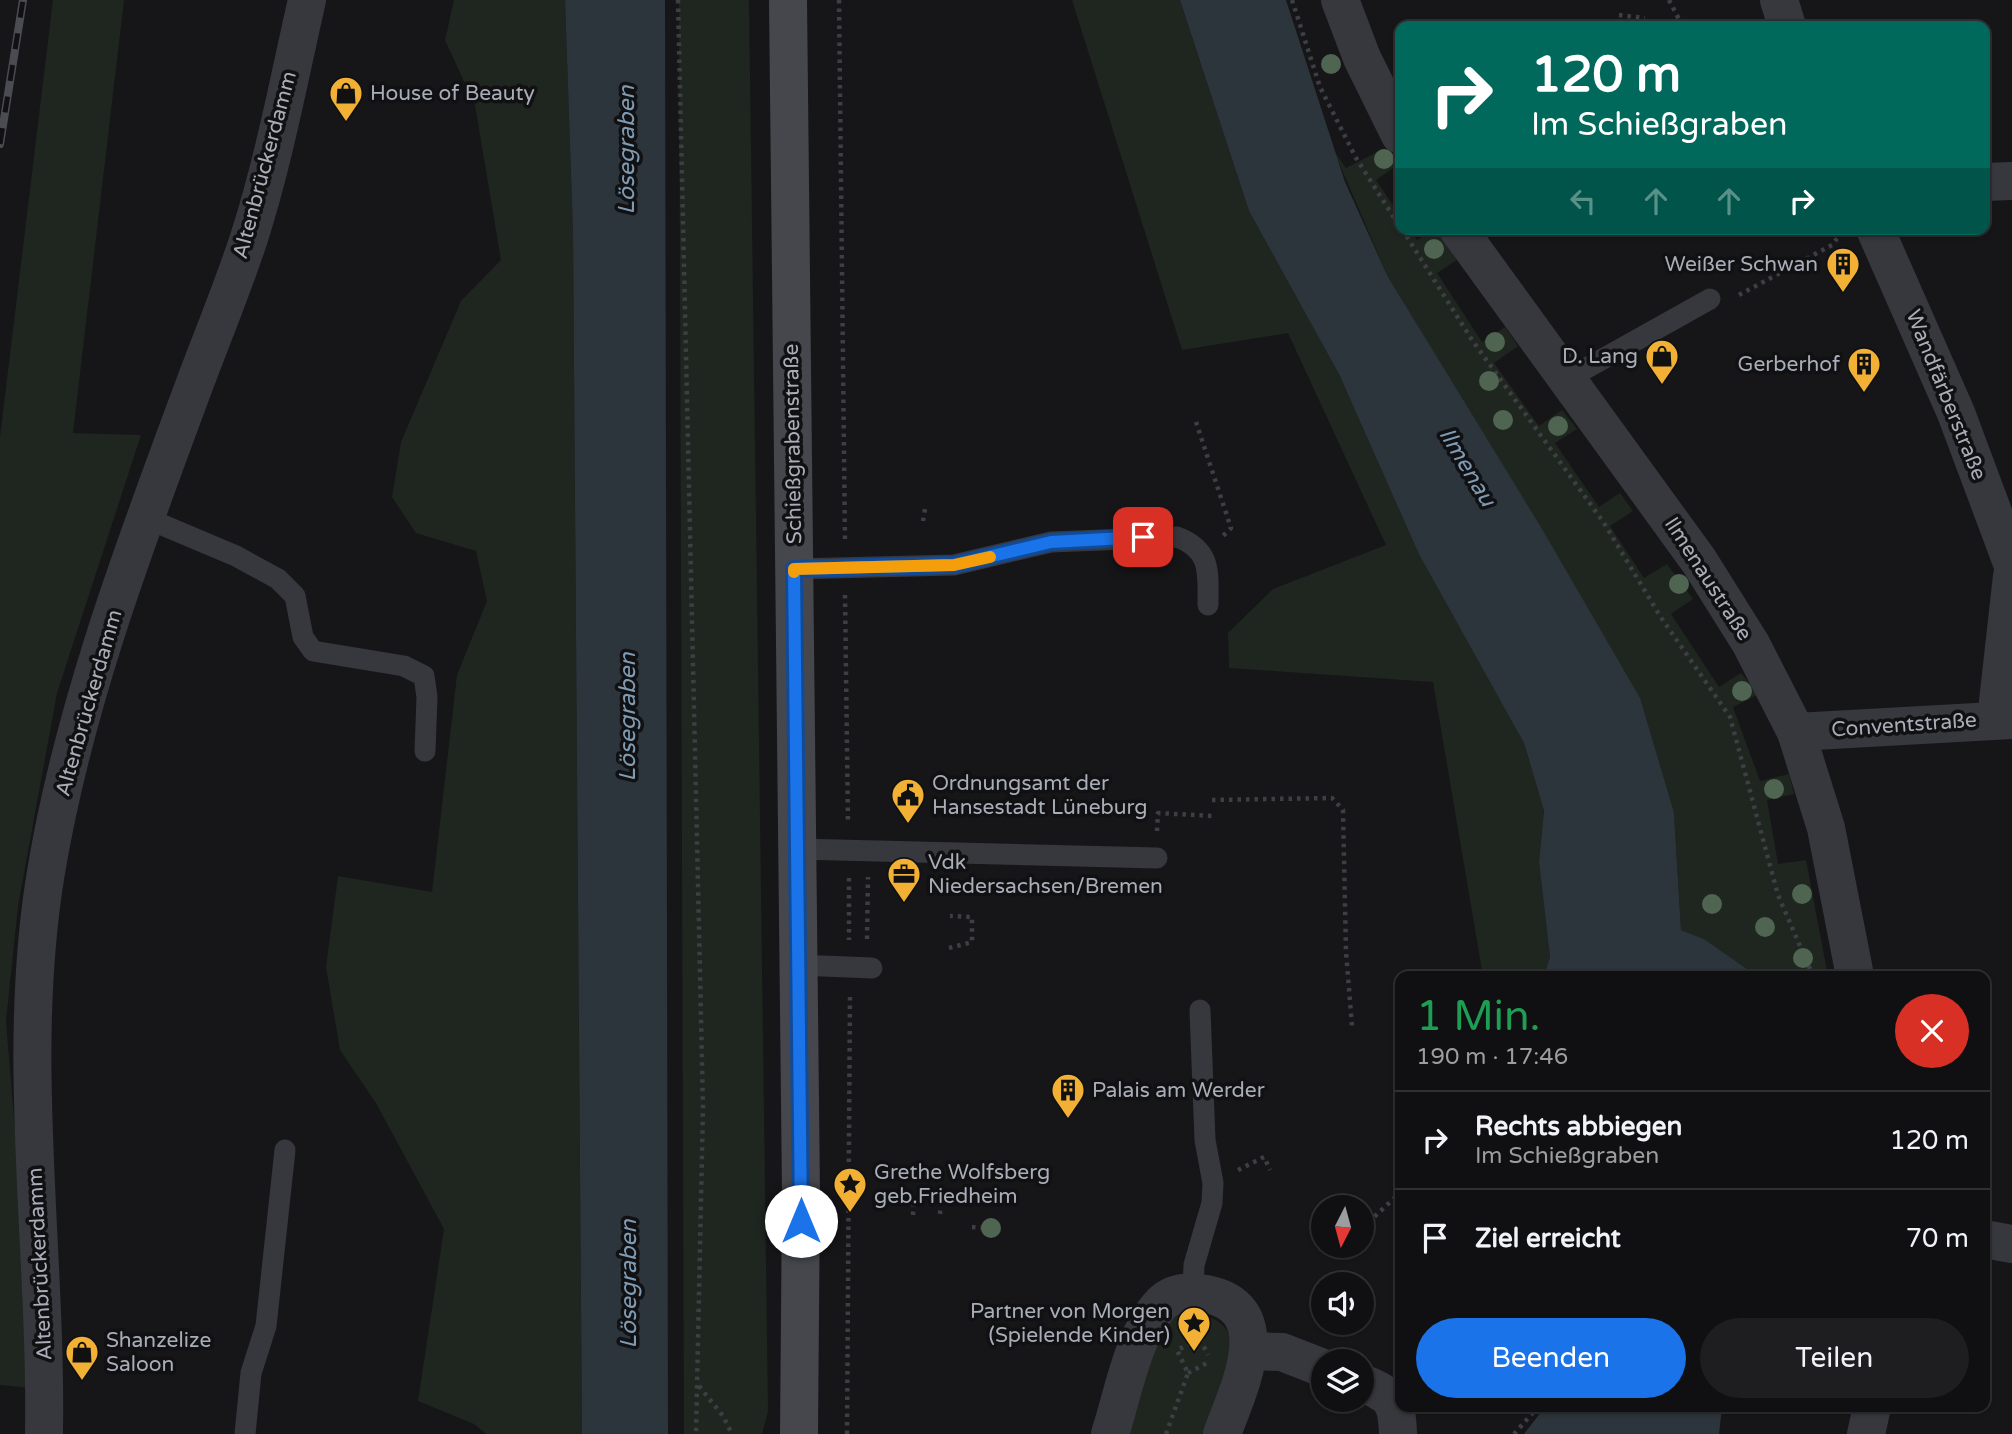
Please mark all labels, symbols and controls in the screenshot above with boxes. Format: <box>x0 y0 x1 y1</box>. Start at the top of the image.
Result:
text: 120 m <box>1531 46 1681 105</box>
icon: right <box>1416 49 1507 140</box>
street label: Altenbrückerdamm <box>228 69 302 261</box>
shop icon: House of Beauty <box>327 74 365 123</box>
place label: House of Beauty <box>370 81 535 106</box>
water label: Lösegraben <box>613 84 641 215</box>
text: Im Schießgraben <box>1531 106 1788 144</box>
icon: left <box>1564 182 1602 220</box>
icon: ahead <box>1637 182 1675 220</box>
icon: ahead <box>1710 182 1748 220</box>
icon: right <box>1783 182 1821 220</box>
building icon: Weißer Schwan <box>1824 245 1862 294</box>
place label: Weißer Schwan <box>1665 252 1818 277</box>
street label: Wandfärberstraße <box>1900 306 1992 484</box>
shop icon: D. Lang <box>1643 337 1681 386</box>
street label: Schießgrabenstraße <box>779 344 807 544</box>
place label: D. Lang <box>1562 344 1638 369</box>
building icon: Gerberhof <box>1845 345 1883 394</box>
place label: Gerberhof <box>1738 352 1840 377</box>
water label: Ilmenau <box>1433 422 1502 512</box>
pin <box>1113 507 1173 567</box>
street label: Ilmenaustraße <box>1659 513 1757 645</box>
icon: arrive <box>1124 518 1162 556</box>
street label: Altenbrückerdamm <box>50 607 128 799</box>
water label: Lösegraben <box>614 651 642 782</box>
street label: Conventstraße <box>1831 707 1978 743</box>
place label: Ordnungsamt der Hansestadt Lüneburg <box>932 771 1148 820</box>
public building icon: Ordnungsamt der Hansestadt Lüneburg <box>889 776 927 825</box>
place label: Vdk Niedersachsen/Bremen <box>928 850 1163 899</box>
office icon: Vdk Niedersachsen/Bremen <box>885 855 923 904</box>
text: 1 Min. <box>1416 991 1540 1042</box>
button: close <box>1895 994 1969 1068</box>
text: 190 m · 17:46 <box>1416 1043 1568 1071</box>
building icon: Palais am Werder <box>1049 1071 1087 1120</box>
place label: Palais am Werder <box>1092 1078 1265 1103</box>
text: Rechts abbiegen <box>1475 1111 1682 1142</box>
icon: right <box>1416 1121 1454 1159</box>
text: 120 m <box>1889 1125 1969 1156</box>
text: Im Schießgraben <box>1475 1142 1659 1170</box>
place label: Grethe Wolfsberg geb.Friedheim <box>874 1160 1050 1209</box>
place icon: Grethe Wolfsberg geb.Friedheim <box>831 1165 869 1214</box>
street label: Altenbrückerdamm <box>22 1167 58 1361</box>
position arrow <box>764 1184 838 1258</box>
north arrow <box>1311 1195 1374 1258</box>
map controls <box>1311 1195 1374 1412</box>
water label: Lösegraben <box>615 1218 643 1349</box>
icon: arrive <box>1416 1219 1454 1257</box>
text: Ziel erreicht <box>1475 1223 1621 1254</box>
text: 70 m <box>1906 1223 1969 1254</box>
button: sound <box>1311 1272 1374 1335</box>
place label: Partner von Morgen (Spielende Kinder) <box>970 1299 1170 1348</box>
place icon: Partner von Morgen (Spielende Kinder) <box>1175 1304 1213 1353</box>
button: Beenden <box>1416 1318 1686 1398</box>
button: Teilen <box>1700 1318 1969 1398</box>
place label: Shanzelize Saloon <box>106 1328 211 1377</box>
shop icon: Shanzelize Saloon <box>63 1333 101 1382</box>
button: layers <box>1311 1349 1374 1412</box>

